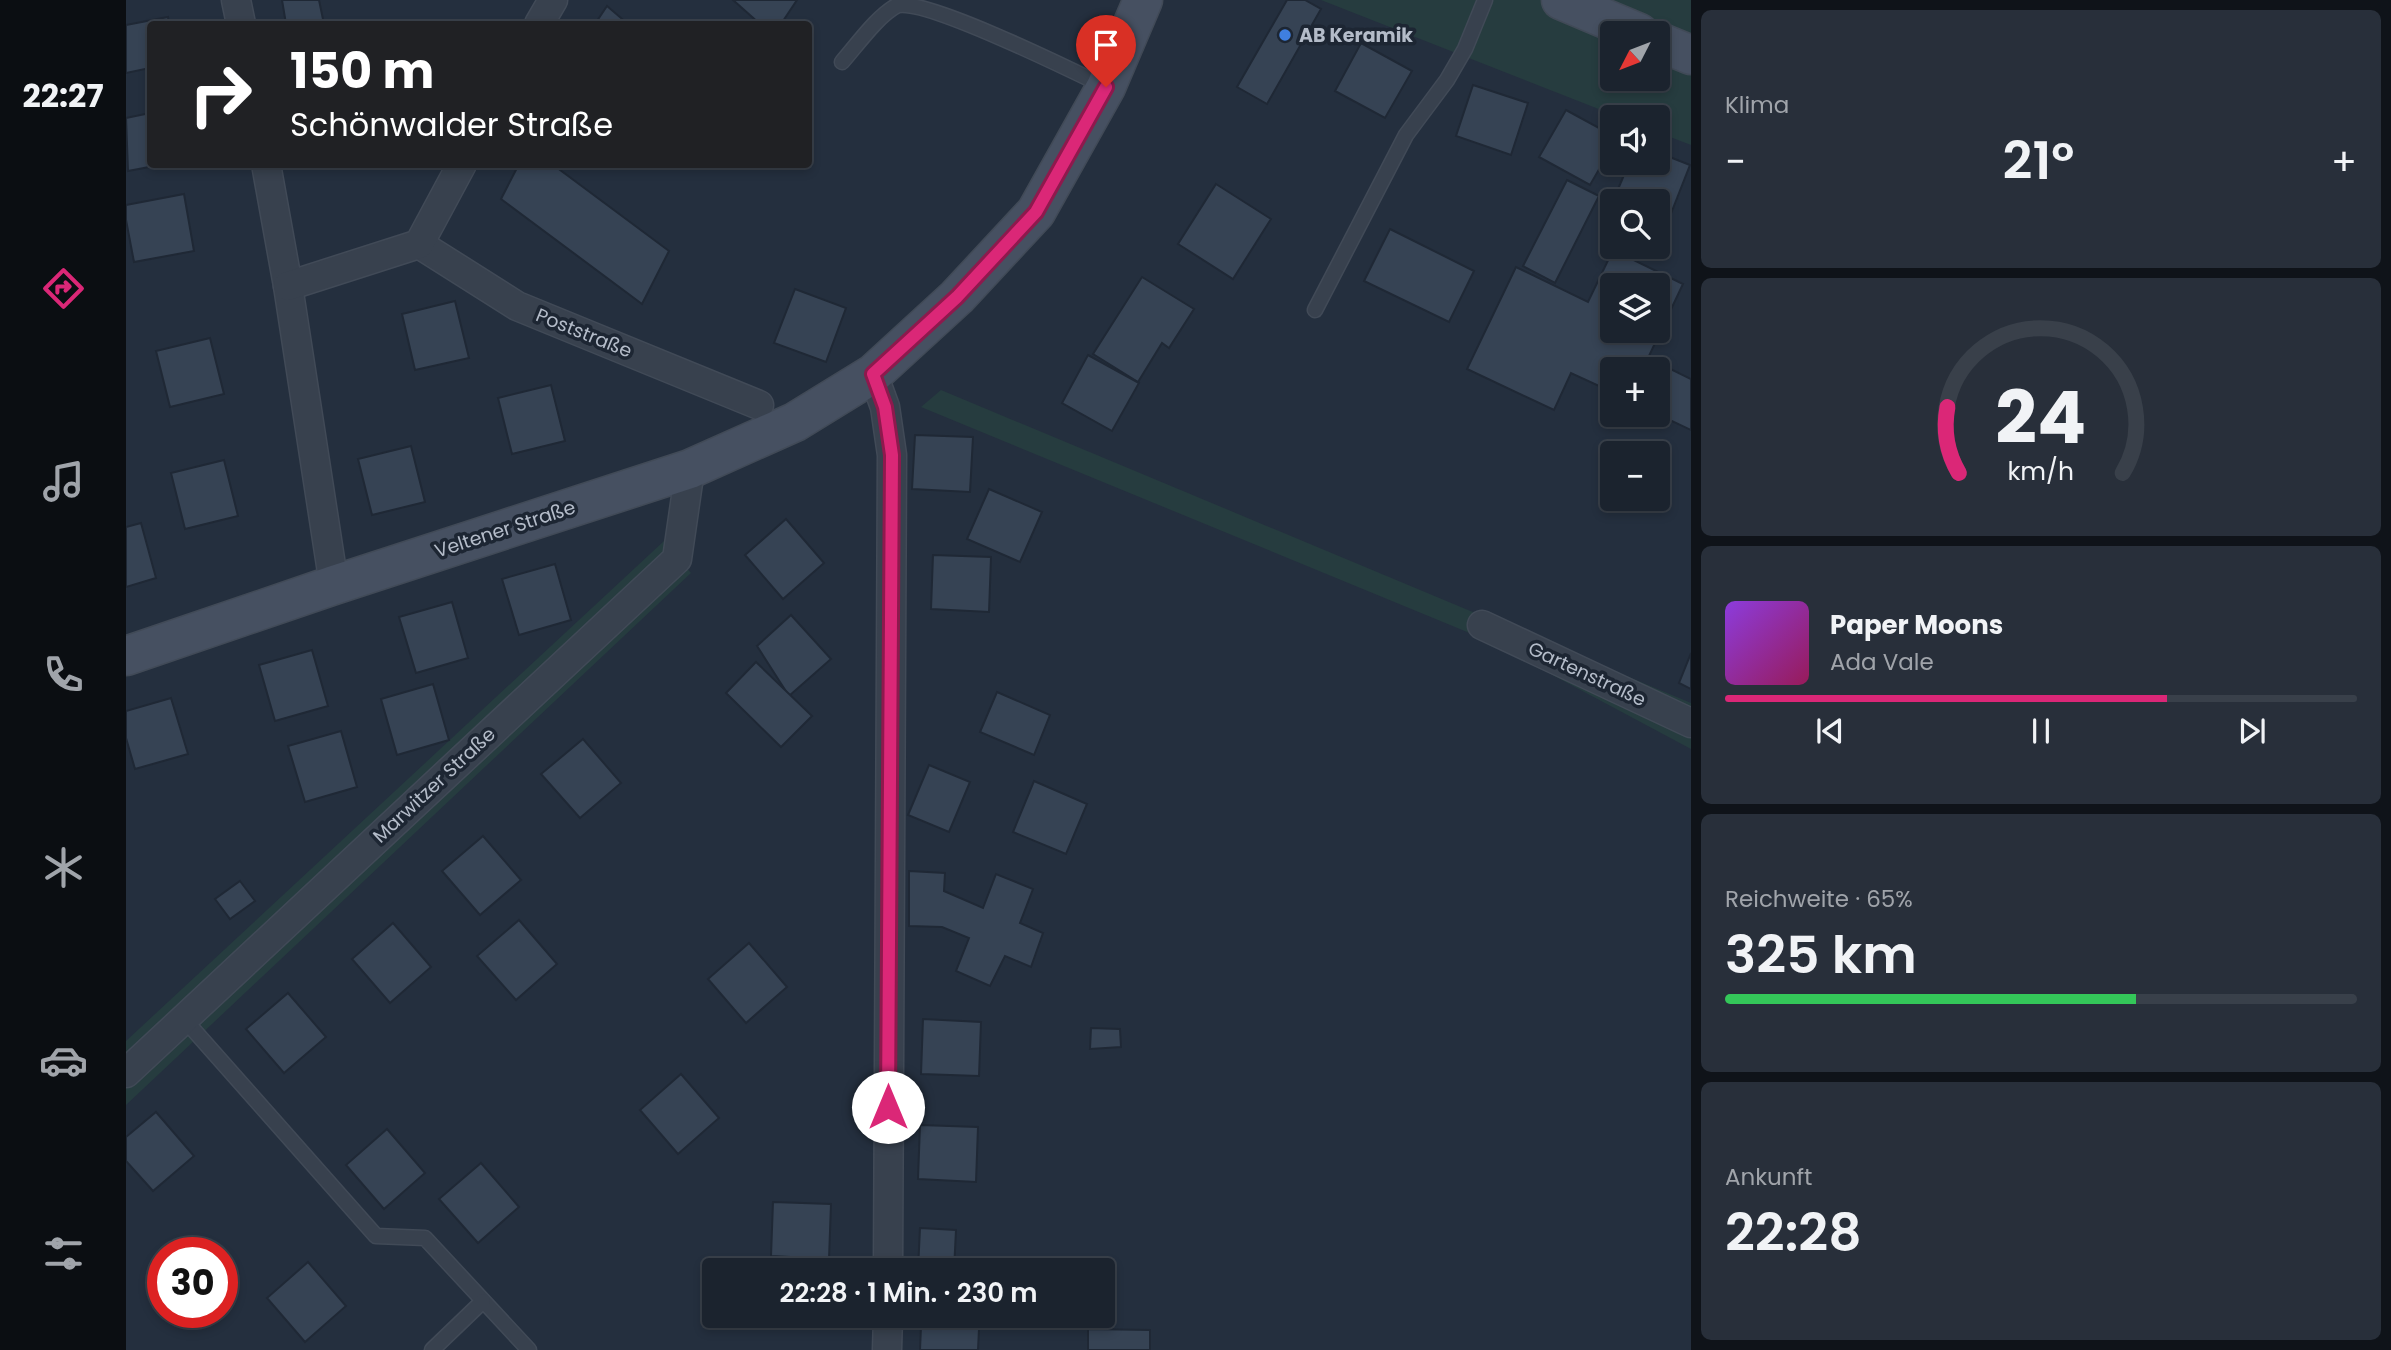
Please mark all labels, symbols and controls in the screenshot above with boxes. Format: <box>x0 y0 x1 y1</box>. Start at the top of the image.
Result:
pin <box>1076 15 1136 87</box>
north arrow <box>1600 21 1670 91</box>
map controls <box>1600 21 1670 511</box>
place label: AB Keramik <box>1299 22 1413 49</box>
icon: arrive <box>1087 26 1125 64</box>
marker: AB Keramik <box>1277 27 1293 43</box>
text: 150 m <box>290 37 435 105</box>
icon: right <box>175 49 266 140</box>
text: 22:27 <box>22 73 104 118</box>
text: Klima <box>1725 89 1789 121</box>
text: Schönwalder Straße <box>290 102 613 147</box>
button: sound <box>1600 105 1670 175</box>
text: 21° <box>2003 124 2074 197</box>
text: − <box>1725 135 1746 188</box>
text: + <box>2331 135 2357 188</box>
button: search <box>1600 189 1670 259</box>
icon: directions <box>39 264 88 313</box>
button: layers <box>1600 273 1670 343</box>
street label: Poststraße <box>532 301 636 365</box>
button: + <box>1600 357 1670 427</box>
text: 24 <box>1996 367 2086 468</box>
button: − <box>1600 441 1670 511</box>
text: km/h <box>2008 454 2074 489</box>
icon: music <box>39 457 88 506</box>
street label: Veltener Straße <box>431 493 579 565</box>
text: Paper Moons <box>1830 607 2003 643</box>
street label: Gartenstraße <box>1524 635 1650 713</box>
text: Ada Vale <box>1830 646 1934 678</box>
icon: phone <box>39 650 88 699</box>
icon: previous <box>1811 712 1849 750</box>
icon: pause <box>2022 712 2060 750</box>
icon: next <box>2233 712 2271 750</box>
street label: Marwitzer Straße <box>367 721 501 849</box>
icon: climate <box>39 843 88 892</box>
text: Reichweite · 65% <box>1725 883 1913 915</box>
text: 325 km <box>1725 918 1917 991</box>
icon: car <box>39 1036 88 1085</box>
position arrow <box>851 1070 925 1144</box>
text: Ankunft <box>1725 1161 1812 1193</box>
text: 22:28 <box>1725 1196 1862 1269</box>
icon: filters <box>39 1229 88 1278</box>
speed limit sign: 30 <box>147 1237 238 1328</box>
text: 22:28 · 1 Min. · 230 m <box>780 1275 1038 1311</box>

